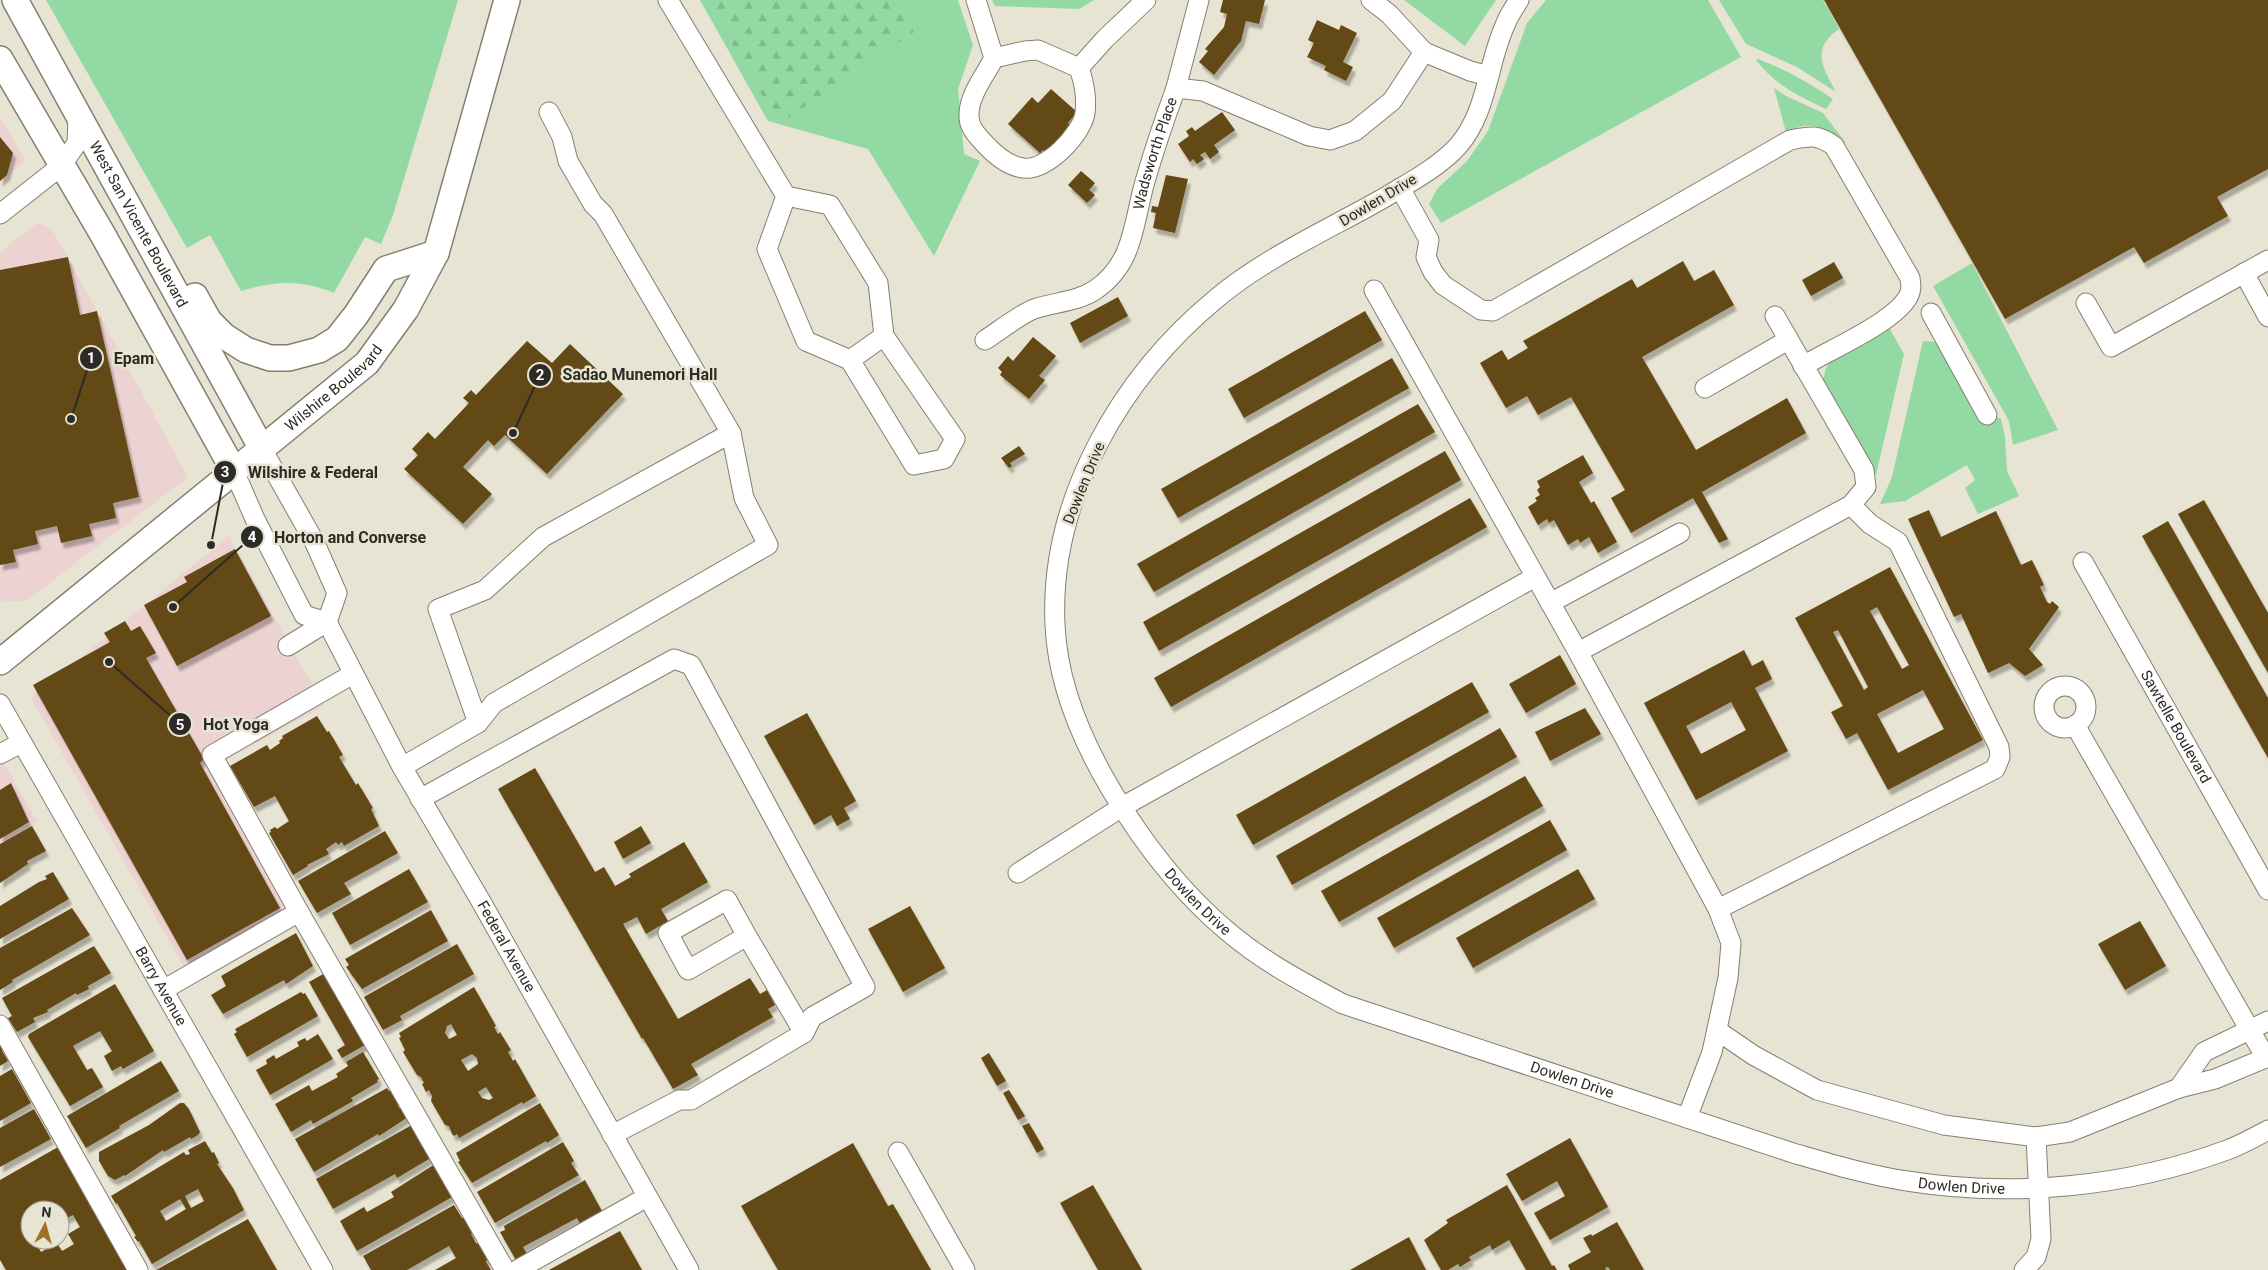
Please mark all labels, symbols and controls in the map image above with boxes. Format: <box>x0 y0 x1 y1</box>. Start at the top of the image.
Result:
street label: Wadsworth Place <box>1129 95 1181 211</box>
street label: West San Vicente Boulevard <box>85 138 191 311</box>
street label: Dowlen Drive <box>1336 170 1420 230</box>
street label: Wilshire Boulevard <box>281 341 386 435</box>
callout: Epam <box>79 343 164 374</box>
text: 1 <box>87 349 95 367</box>
text: Epam <box>114 349 154 368</box>
callout: Sadao Munemori Hall <box>527 359 727 390</box>
text: Sadao Munemori Hall <box>563 365 717 384</box>
text: 2 <box>536 366 545 384</box>
street label: Dowlen Drive <box>1059 439 1109 527</box>
callout: Wilshire & Federal <box>213 456 388 487</box>
text: 3 <box>221 463 229 481</box>
text: Wilshire & Federal <box>248 463 378 482</box>
callout: Horton and Converse <box>239 522 436 553</box>
text: 4 <box>248 528 257 546</box>
text: Horton and Converse <box>274 528 426 547</box>
street label: Sawtelle Boulevard <box>2137 667 2215 786</box>
callout: Hot Yoga <box>168 709 279 740</box>
text: Hot Yoga <box>203 715 269 734</box>
text: 5 <box>176 716 184 734</box>
street label: Dowlen Drive <box>1161 865 1235 939</box>
street label: Federal Avenue <box>473 898 539 995</box>
street label: Barry Avenue <box>132 944 191 1029</box>
street label: Dowlen Drive <box>1528 1058 1616 1102</box>
street label: Dowlen Drive <box>1917 1174 2005 1198</box>
north arrow <box>20 1200 70 1250</box>
text: N <box>41 1204 52 1221</box>

